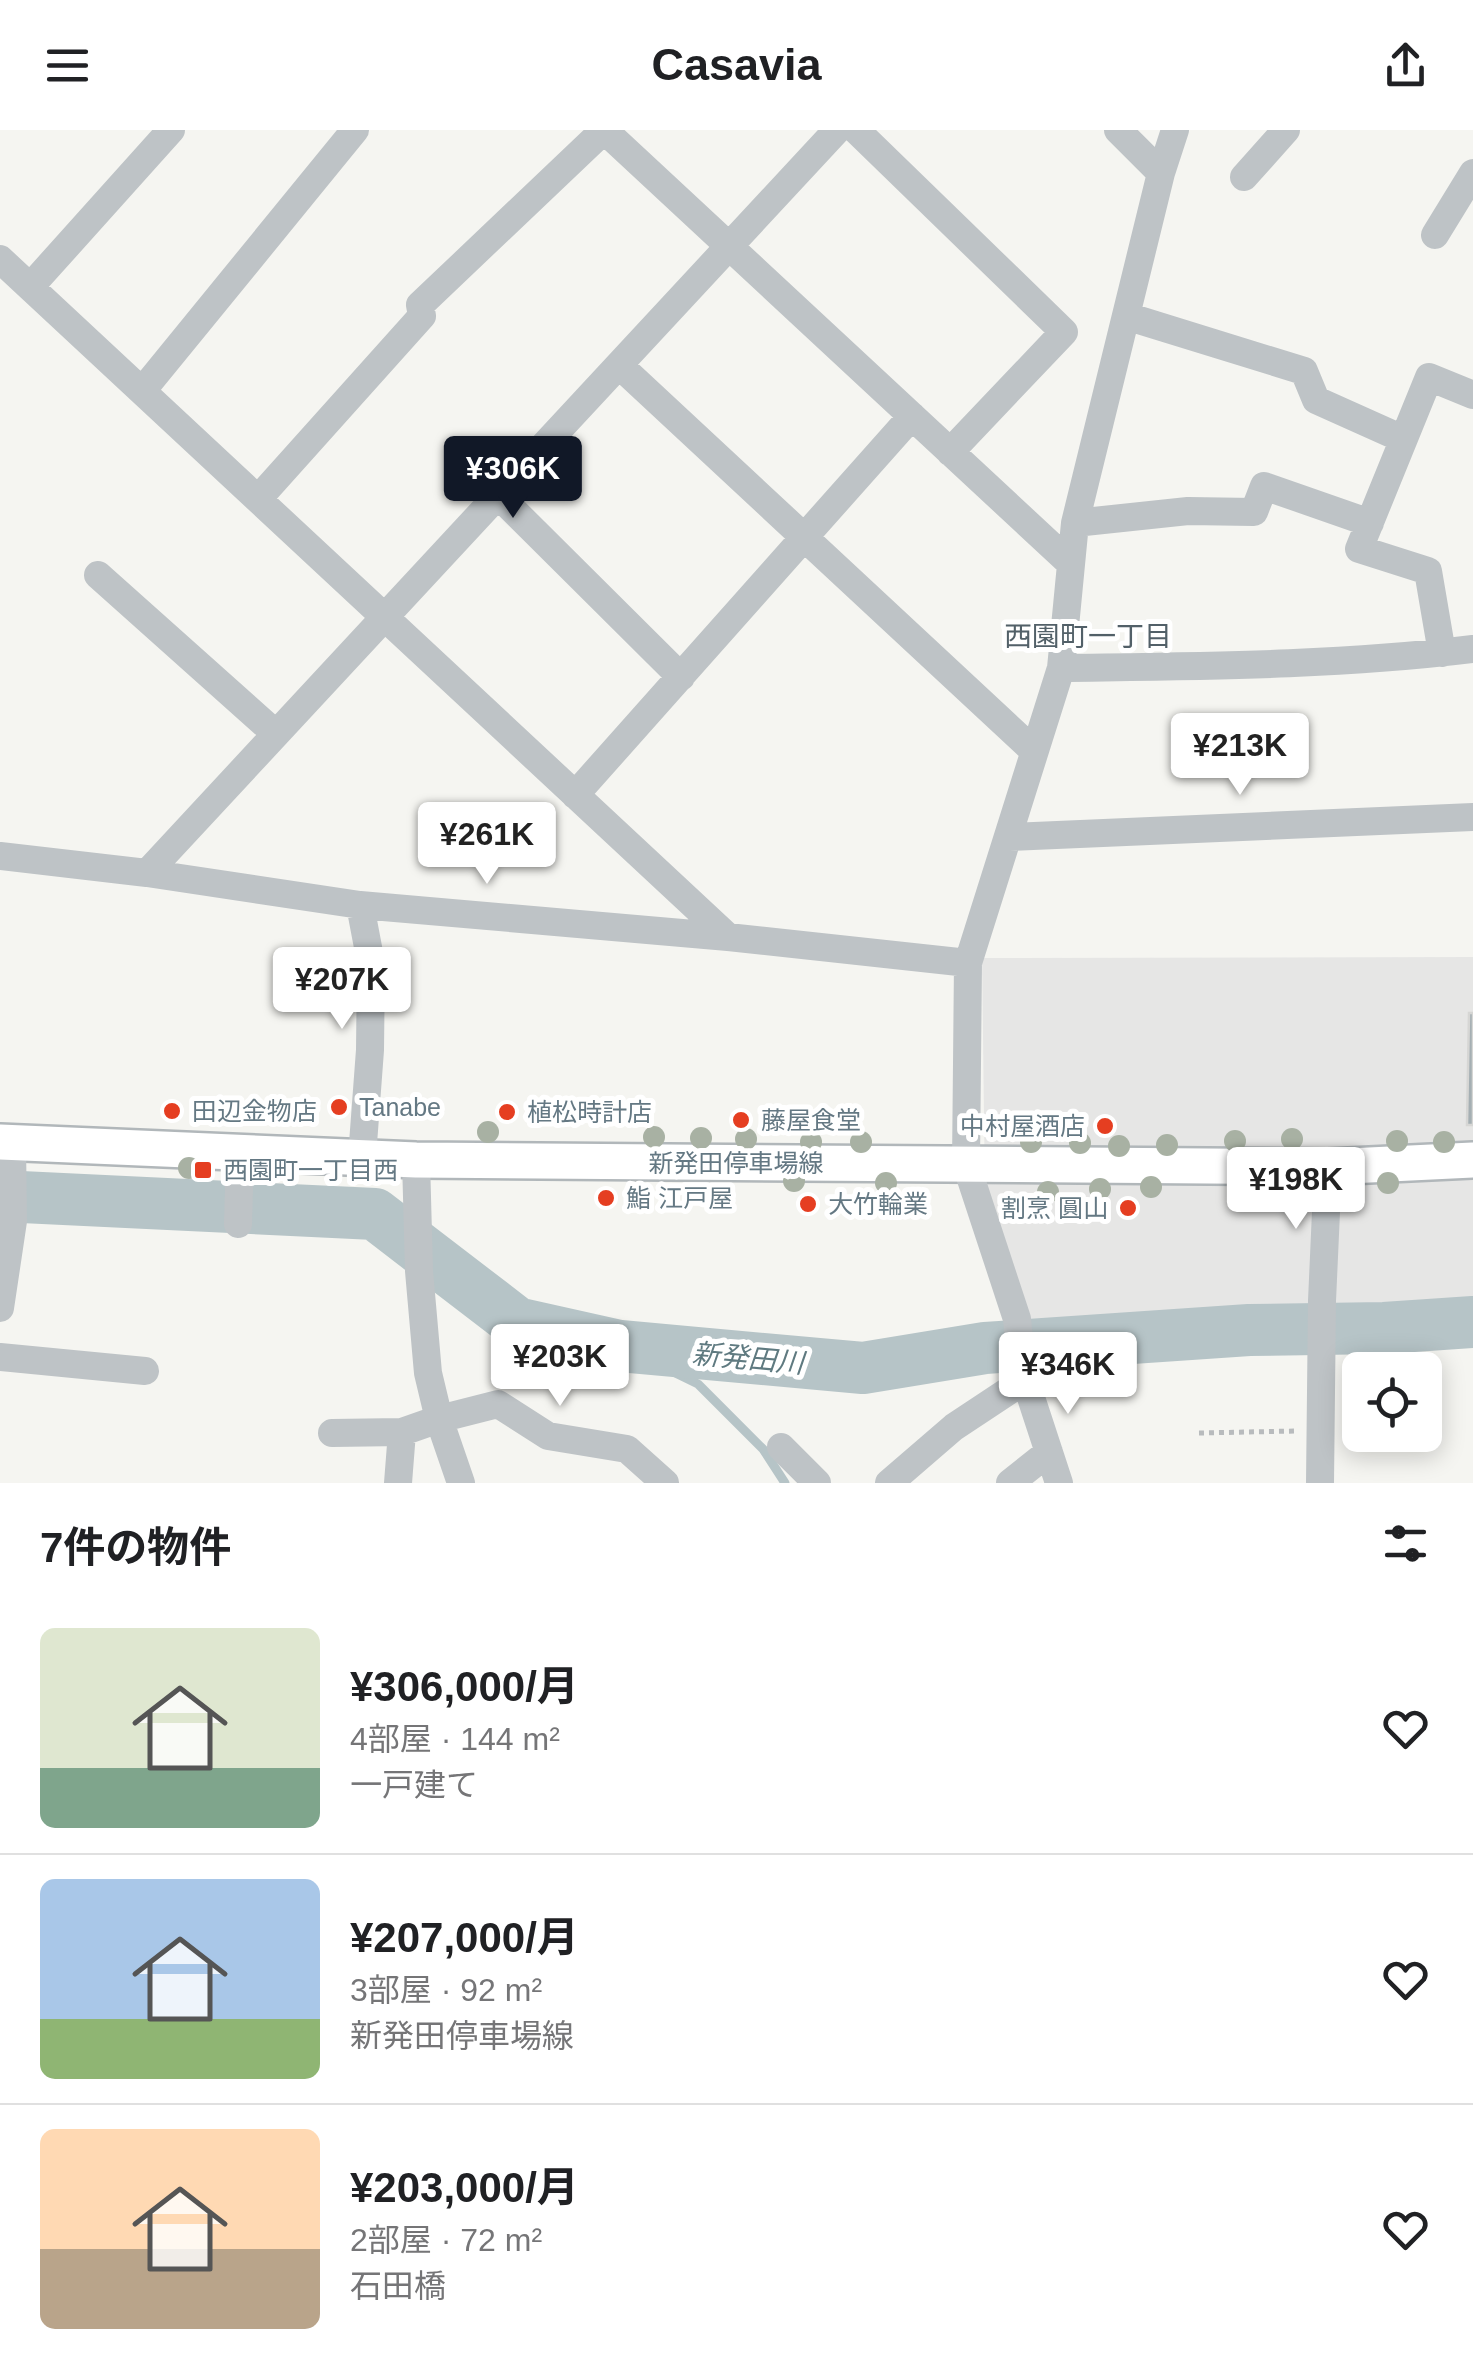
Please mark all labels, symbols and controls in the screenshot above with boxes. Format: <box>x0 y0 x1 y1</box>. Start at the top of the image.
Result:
icon: menu <box>40 38 95 93</box>
icon: share <box>1378 38 1433 93</box>
text: Casavia <box>651 39 822 90</box>
pin: ¥306K <box>443 436 583 521</box>
text: ¥306K <box>466 450 560 486</box>
district label: 西園町一丁目 <box>1004 621 1172 652</box>
pin: ¥213K <box>1170 713 1310 798</box>
text: ¥213K <box>1193 727 1287 763</box>
pin: ¥261K <box>417 802 557 887</box>
text: ¥261K <box>440 816 534 852</box>
pin: ¥207K <box>272 947 412 1032</box>
text: ¥207K <box>295 961 389 997</box>
place label: Tanabe <box>359 1093 441 1121</box>
marker: Tanabe <box>328 1096 350 1118</box>
place label: 田辺金物店 <box>192 1097 317 1125</box>
place label: 植松時計店 <box>527 1098 652 1126</box>
marker: 田辺金物店 <box>161 1100 183 1122</box>
marker: 植松時計店 <box>496 1101 518 1123</box>
place label: 藤屋食堂 <box>761 1106 861 1134</box>
marker: 藤屋食堂 <box>730 1109 752 1131</box>
place label: 中村屋酒店 <box>960 1112 1085 1140</box>
marker: 中村屋酒店 <box>1094 1115 1116 1137</box>
pin: ¥198K <box>1226 1147 1366 1232</box>
street label: 新発田停車場線 <box>648 1149 824 1177</box>
place label: 西園町一丁目西 <box>223 1156 398 1184</box>
marker: 西園町一丁目西 <box>192 1159 214 1181</box>
text: ¥198K <box>1249 1161 1343 1197</box>
place label: 鮨 江戸屋 <box>626 1184 733 1212</box>
marker: 鮨 江戸屋 <box>595 1187 617 1209</box>
place label: 大竹輪業 <box>828 1190 928 1218</box>
marker: 大竹輪業 <box>797 1193 819 1215</box>
place label: 割烹 圓山 <box>1001 1194 1108 1222</box>
marker: 割烹 圓山 <box>1117 1197 1139 1219</box>
pin: ¥203K <box>490 1324 630 1409</box>
pin: ¥346K <box>998 1332 1138 1417</box>
text: ¥203K <box>513 1338 607 1374</box>
water label: 新発田川 <box>691 1338 808 1379</box>
text: ¥346K <box>1021 1346 1115 1382</box>
map controls <box>1342 1352 1442 1452</box>
button: locate <box>1342 1352 1442 1452</box>
icon: filters <box>1378 1516 1433 1571</box>
text: 7件の物件 <box>40 1524 231 1571</box>
text: ¥306,000/月 <box>350 1663 579 1710</box>
icon: home <box>120 1668 240 1788</box>
icon: heart <box>1378 1701 1433 1756</box>
text: 4部屋 · 144 m² <box>350 1721 560 1757</box>
text: 一戸建て <box>350 1767 478 1803</box>
text: ¥207,000/月 <box>350 1914 579 1961</box>
icon: home <box>120 1919 240 2039</box>
icon: heart <box>1378 1952 1433 2007</box>
text: 3部屋 · 92 m² <box>350 1972 542 2008</box>
text: 新発田停車場線 <box>350 2018 574 2054</box>
text: ¥203,000/月 <box>350 2164 579 2211</box>
icon: home <box>120 2169 240 2289</box>
icon: heart <box>1378 2202 1433 2257</box>
text: 2部屋 · 72 m² <box>350 2222 542 2258</box>
text: 石田橋 <box>350 2268 446 2304</box>

